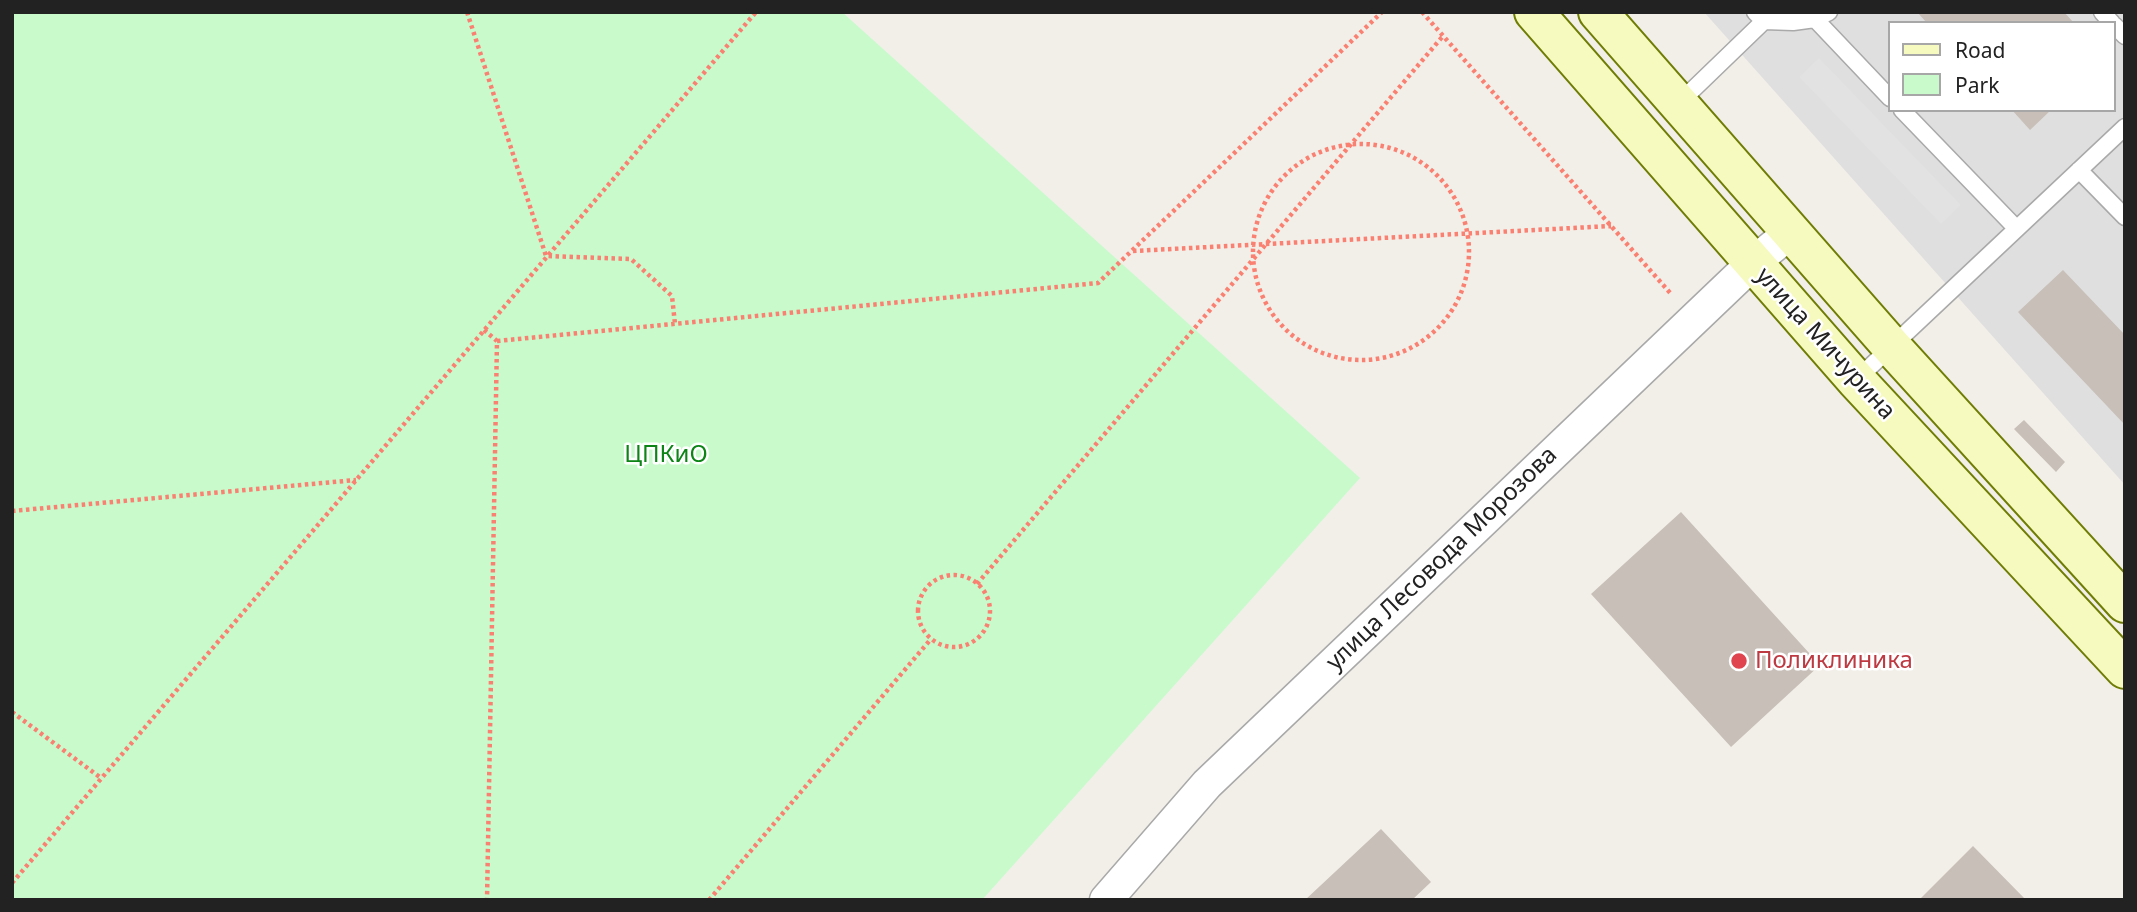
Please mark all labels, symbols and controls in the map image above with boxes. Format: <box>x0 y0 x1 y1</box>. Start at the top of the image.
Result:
legend <box>1888 21 2116 112</box>
text: Road <box>1955 36 2005 64</box>
text: Park <box>1955 71 1999 99</box>
street label: улица Мичурина <box>1749 262 1901 426</box>
park label: ЦПКиО <box>624 441 708 469</box>
street label: улица Лесовода Морозова <box>1321 441 1563 677</box>
place label: Поликлиника <box>1755 647 1913 675</box>
marker: Поликлиника <box>1729 651 1749 671</box>

